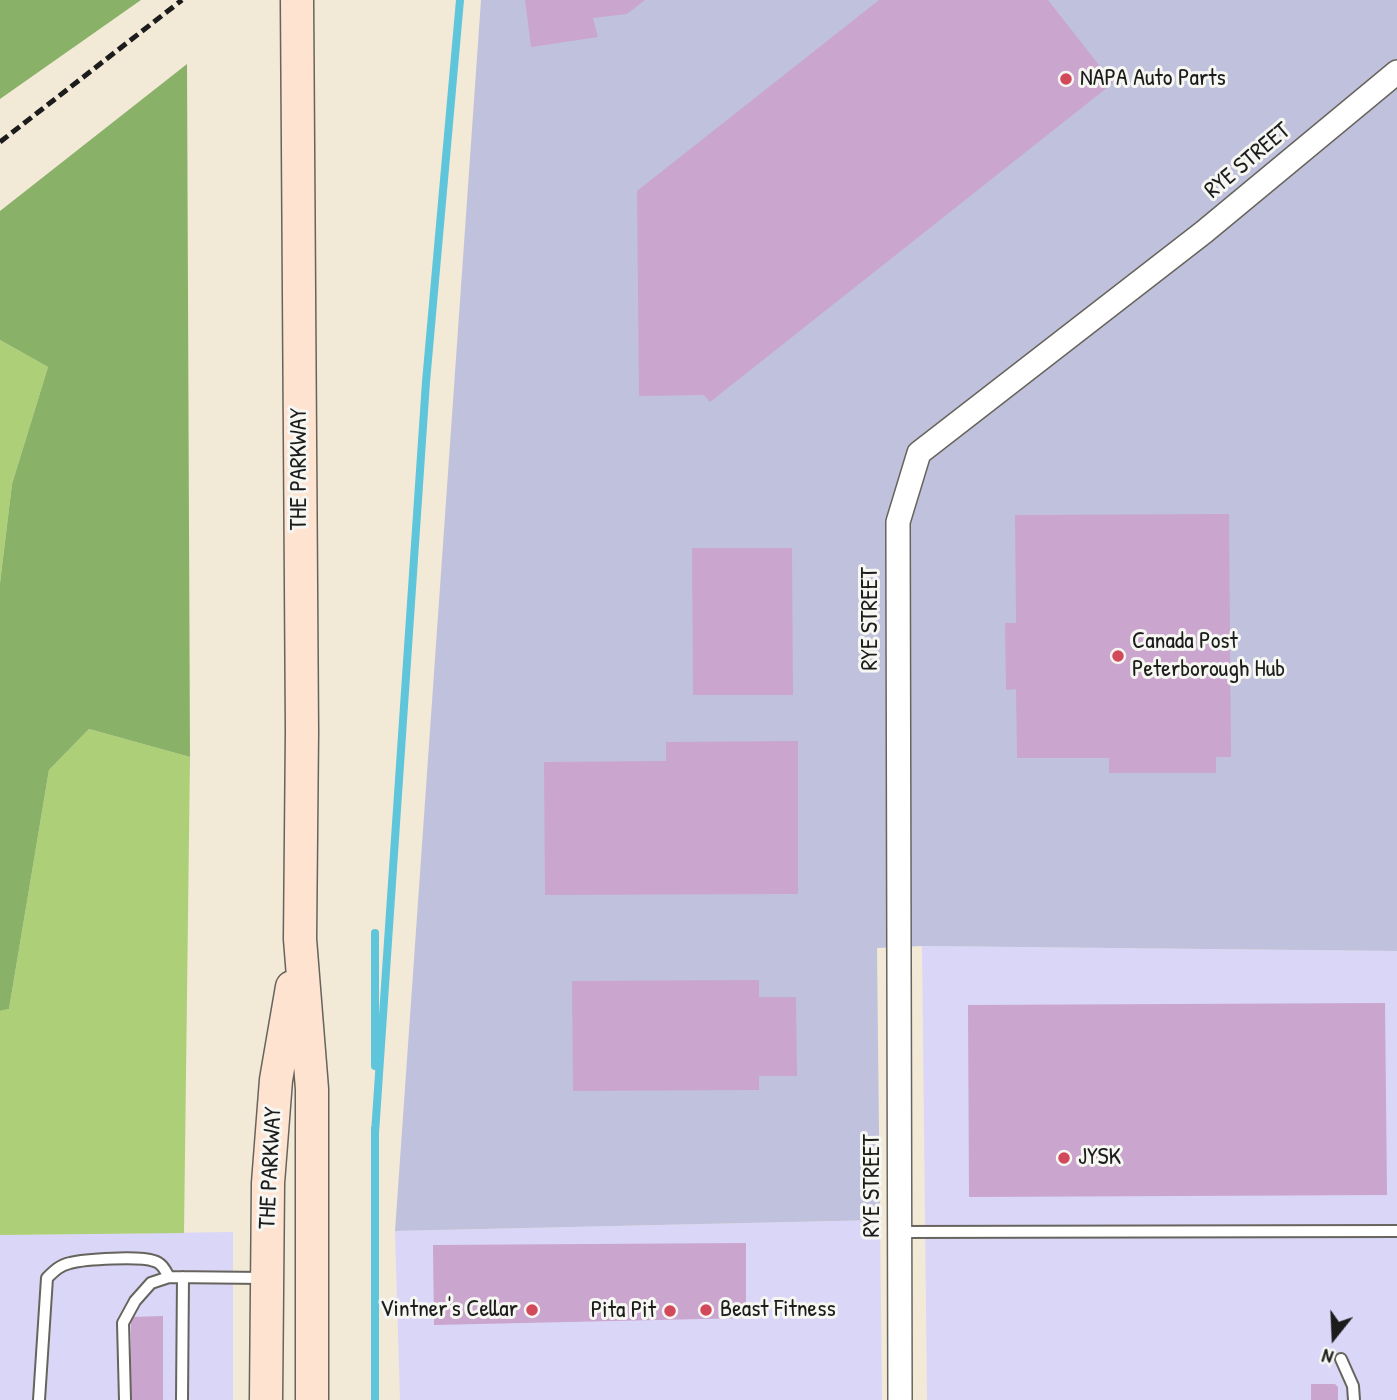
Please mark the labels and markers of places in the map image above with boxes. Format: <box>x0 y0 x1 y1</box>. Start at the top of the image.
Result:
place label: NAPA Auto Parts <box>1080 65 1226 93</box>
marker: NAPA Auto Parts <box>1058 71 1074 87</box>
place label: Canada Post Peterborough Hub <box>1132 628 1285 684</box>
marker: Canada Post Peterborough Hub <box>1110 648 1126 664</box>
place label: JYSK <box>1078 1144 1121 1172</box>
marker: JYSK <box>1056 1150 1072 1166</box>
place label: Vintner's Cellar <box>380 1296 518 1324</box>
place label: Beast Fitness <box>720 1296 836 1324</box>
place label: Pita Pit <box>591 1297 656 1325</box>
marker: Vintner's Cellar <box>524 1302 540 1318</box>
marker: Beast Fitness <box>698 1302 714 1318</box>
marker: Pita Pit <box>662 1303 678 1319</box>

